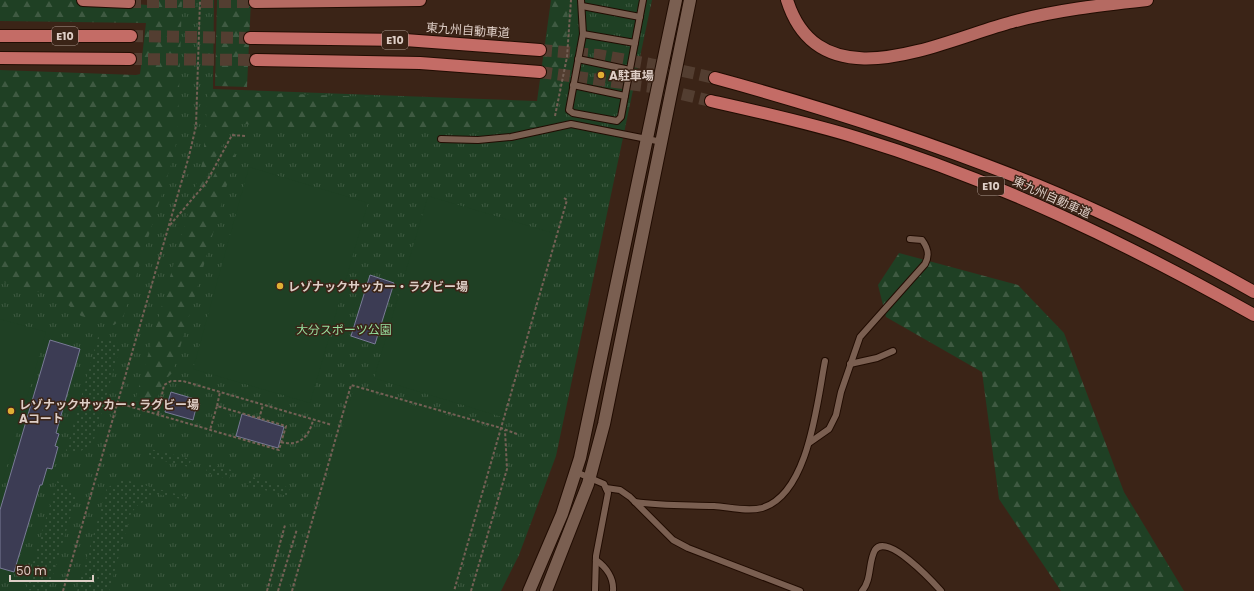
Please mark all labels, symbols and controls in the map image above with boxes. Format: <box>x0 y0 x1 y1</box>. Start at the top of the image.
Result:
street label: 東九州自動車道 <box>426 19 510 41</box>
road number: E10 <box>52 27 78 45</box>
road number: E10 <box>382 31 408 49</box>
place label: A駐車場 <box>609 67 654 84</box>
marker: A駐車場 <box>596 70 606 80</box>
street label: 東九州自動車道 <box>1010 172 1094 222</box>
road number: E10 <box>978 177 1004 195</box>
place label: レゾナックサッカー・ラグビー場 <box>288 278 468 295</box>
marker: レゾナックサッカー・ラグビー場 <box>275 281 285 291</box>
park label: 大分スポーツ公園 <box>296 321 392 338</box>
place label: レゾナックサッカー・ラグビー場 Aコート <box>19 396 199 427</box>
marker: レゾナックサッカー・ラグビー場 Aコート <box>6 406 16 416</box>
scale bar <box>10 557 93 583</box>
text: 50 m <box>16 562 47 579</box>

